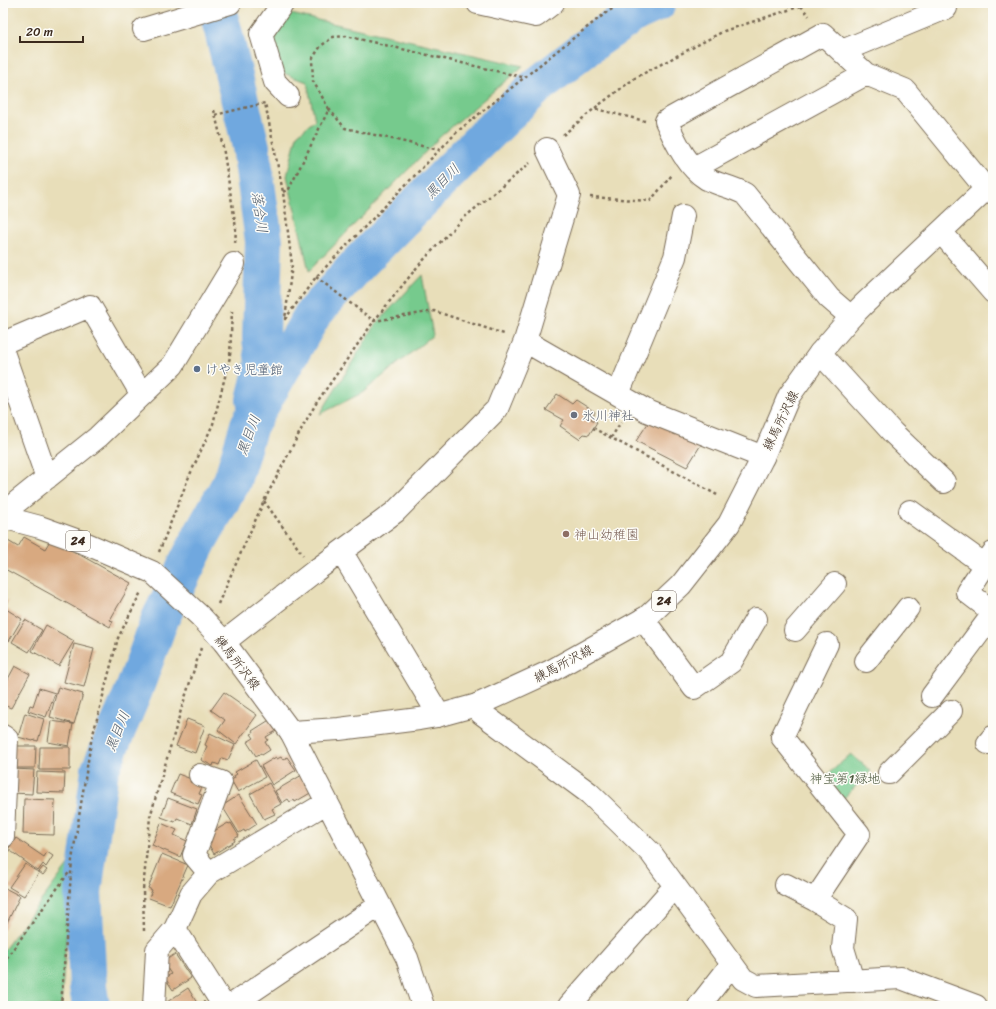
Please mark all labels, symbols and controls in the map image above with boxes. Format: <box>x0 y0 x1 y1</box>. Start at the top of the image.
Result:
scale bar <box>20 18 83 44</box>
text: 20 m <box>26 21 53 43</box>
water label: 黒目川 <box>419 158 466 205</box>
water label: 落合川 <box>244 190 275 235</box>
place label: けやき児童館 <box>205 358 283 381</box>
marker: けやき児童館 <box>192 364 202 374</box>
street label: 練馬所沢線 <box>756 385 805 454</box>
place label: 氷川神社 <box>582 404 634 427</box>
marker: 氷川神社 <box>569 410 579 420</box>
water label: 黒目川 <box>229 411 268 459</box>
place label: 神山幼稚園 <box>574 523 639 546</box>
marker: 神山幼稚園 <box>561 529 571 539</box>
road number: 24 <box>66 531 90 551</box>
road number: 24 <box>652 591 676 611</box>
street label: 練馬所沢線 <box>209 630 267 696</box>
street label: 練馬所沢線 <box>529 638 598 689</box>
water label: 黒目川 <box>98 707 137 755</box>
park label: 神宝第1緑地 <box>810 767 880 790</box>

